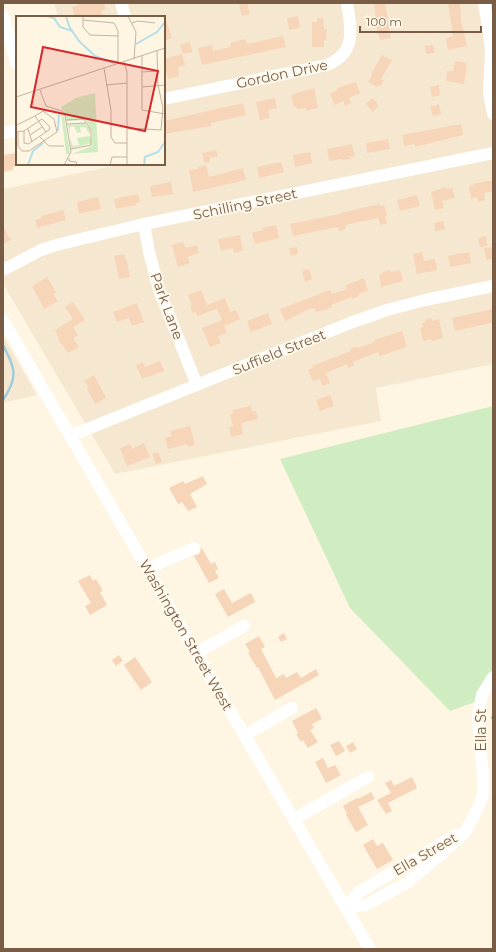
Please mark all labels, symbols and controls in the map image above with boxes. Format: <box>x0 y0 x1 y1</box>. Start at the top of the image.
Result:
scale bar <box>360 8 481 34</box>
text: 100 m <box>366 14 402 29</box>
inset map <box>16 16 165 165</box>
street label: Gordon Drive <box>235 56 329 92</box>
street label: Schilling Street <box>191 184 299 224</box>
street label: Park Lane <box>147 270 187 342</box>
street label: Suffield Street <box>230 325 329 379</box>
street label: Washington Street West <box>135 556 237 714</box>
street label: Ella St <box>472 708 490 752</box>
street label: Ella Street <box>390 828 461 880</box>

